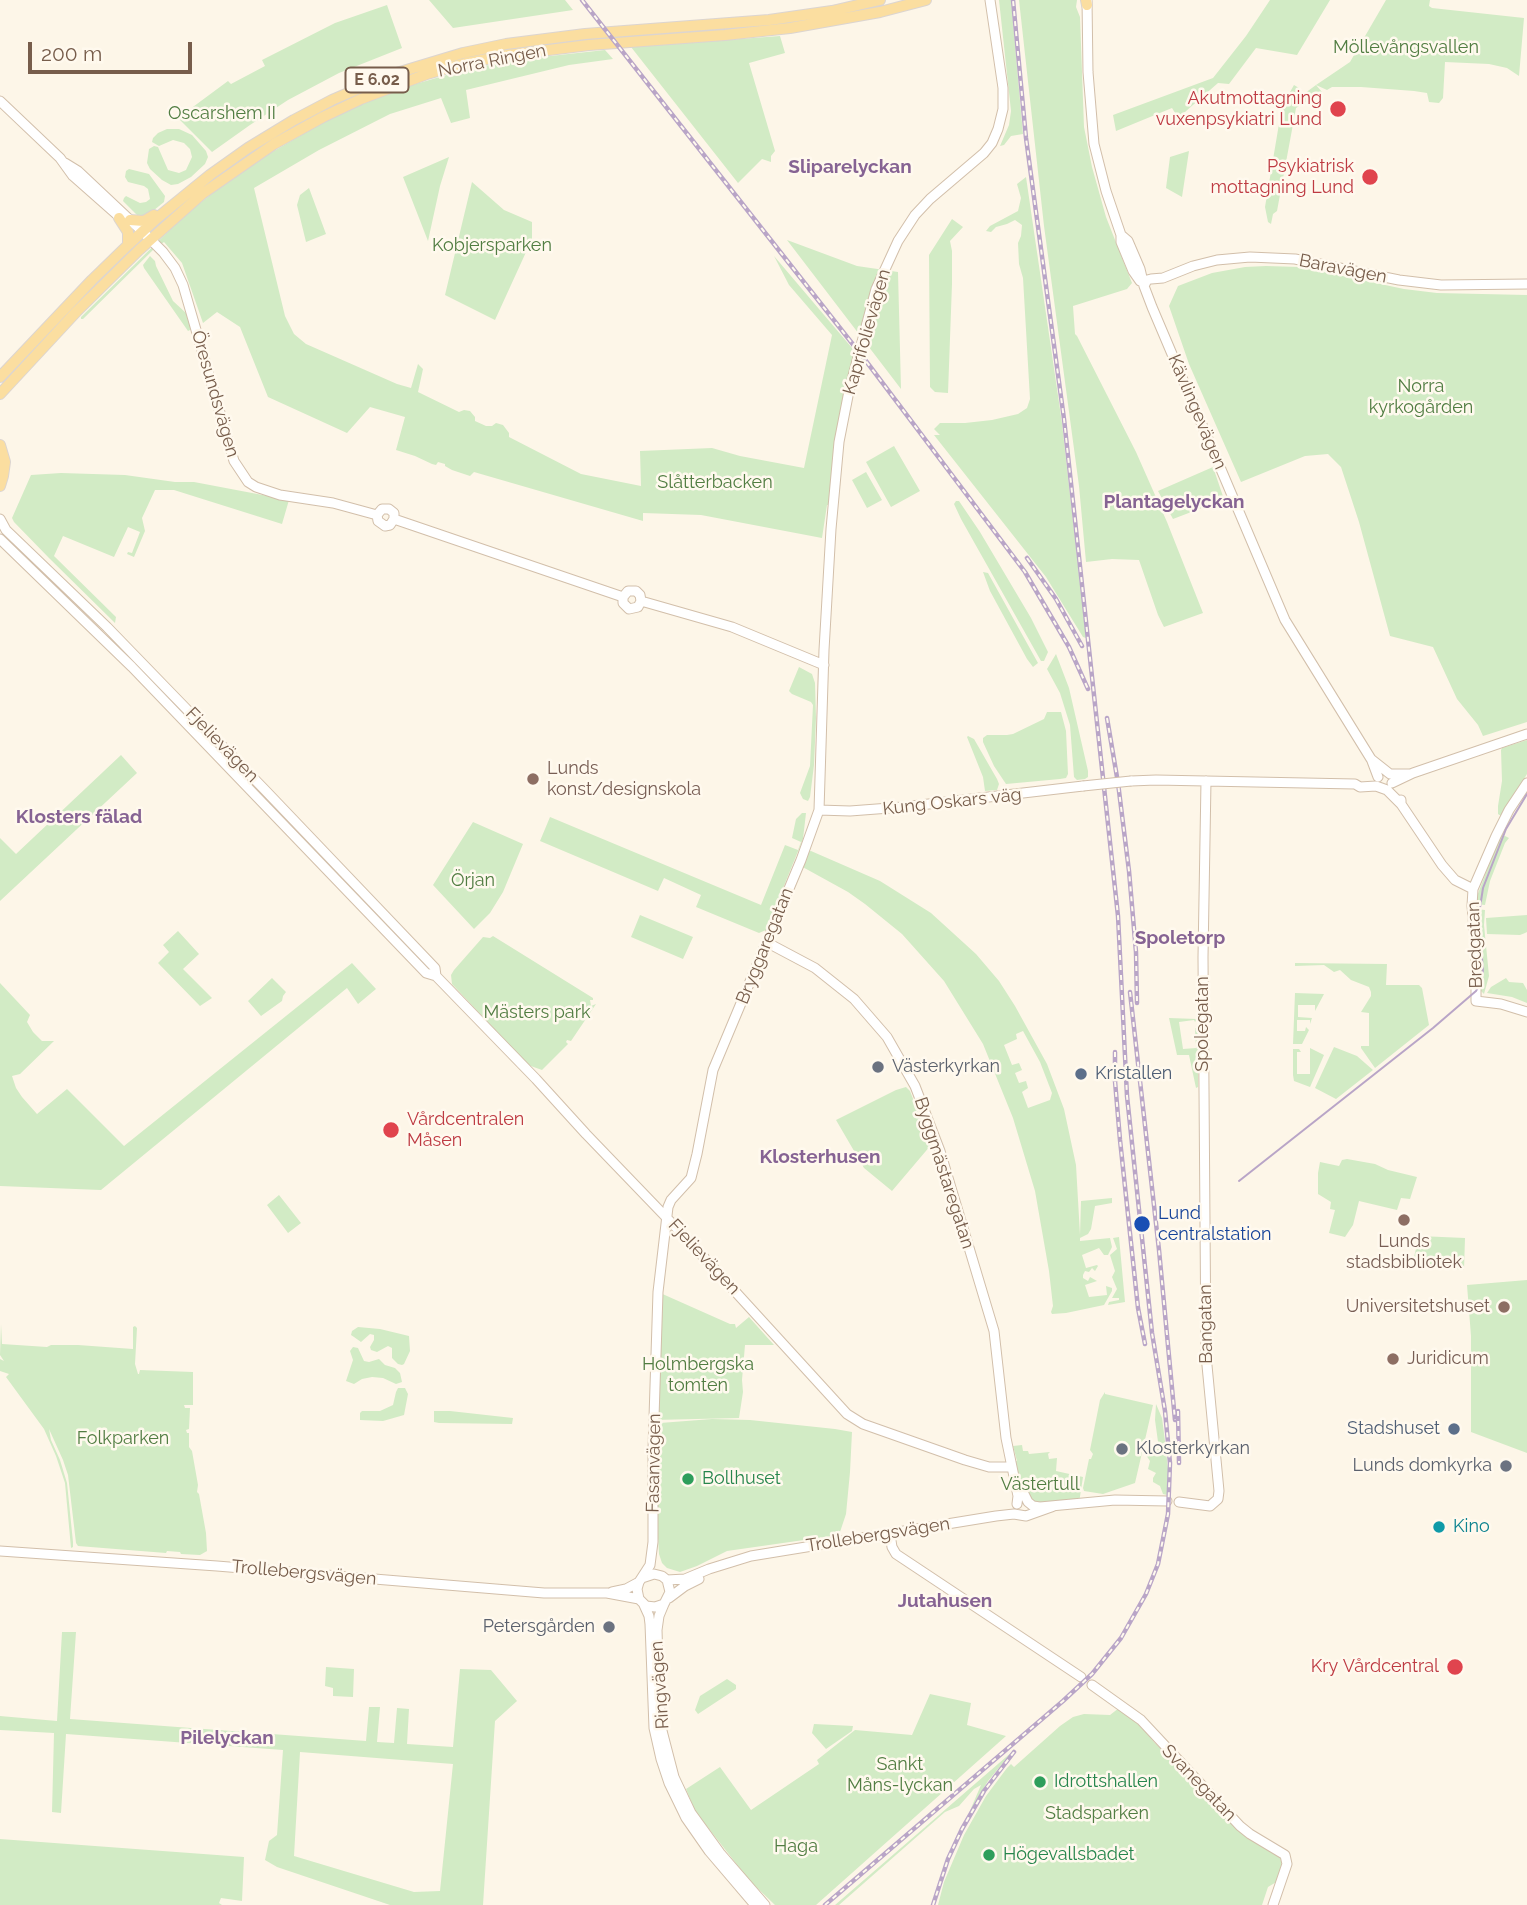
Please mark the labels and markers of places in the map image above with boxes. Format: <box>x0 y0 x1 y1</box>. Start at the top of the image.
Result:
place label: Akutmottagning vuxenpsykiatri Lund <box>1156 88 1322 130</box>
marker: Akutmottagning vuxenpsykiatri Lund <box>1328 99 1348 119</box>
place label: Psykiatrisk mottagning Lund <box>1210 156 1354 198</box>
marker: Psykiatrisk mottagning Lund <box>1360 167 1380 187</box>
place label: Lunds konst/designskola <box>547 758 701 800</box>
marker: Lunds konst/designskola <box>525 771 541 787</box>
place label: Västerkyrkan <box>892 1056 1000 1078</box>
marker: Västerkyrkan <box>870 1059 886 1075</box>
place label: Kristallen <box>1095 1063 1172 1085</box>
marker: Kristallen <box>1073 1066 1089 1082</box>
place label: Vårdcentralen Måsen <box>407 1109 524 1152</box>
marker: Vårdcentralen Måsen <box>381 1120 401 1140</box>
place label: Lund centralstation <box>1158 1203 1271 1246</box>
marker: Lunds stadsbibliotek <box>1396 1212 1412 1228</box>
marker: Lund centralstation <box>1132 1214 1152 1234</box>
place label: Lunds stadsbibliotek <box>1346 1231 1462 1274</box>
place label: Universitetshuset <box>1346 1296 1490 1318</box>
marker: Universitetshuset <box>1496 1299 1512 1315</box>
place label: Juridicum <box>1407 1348 1489 1370</box>
marker: Juridicum <box>1385 1351 1401 1367</box>
place label: Stadshuset <box>1347 1418 1440 1440</box>
marker: Stadshuset <box>1446 1421 1462 1437</box>
place label: Klosterkyrkan <box>1136 1438 1250 1460</box>
marker: Klosterkyrkan <box>1114 1441 1130 1457</box>
place label: Lunds domkyrka <box>1352 1455 1492 1477</box>
marker: Lunds domkyrka <box>1498 1458 1514 1474</box>
place label: Bollhuset <box>702 1468 781 1490</box>
marker: Bollhuset <box>680 1471 696 1487</box>
place label: Kino <box>1453 1516 1490 1538</box>
marker: Kino <box>1431 1519 1447 1535</box>
place label: Petersgården <box>483 1616 595 1638</box>
marker: Petersgården <box>601 1619 617 1635</box>
place label: Kry Vårdcentral <box>1311 1656 1439 1678</box>
marker: Kry Vårdcentral <box>1445 1657 1465 1677</box>
place label: Idrottshallen <box>1054 1771 1158 1793</box>
marker: Idrottshallen <box>1032 1774 1048 1790</box>
place label: Högevallsbadet <box>1003 1844 1135 1866</box>
marker: Högevallsbadet <box>981 1847 997 1863</box>

